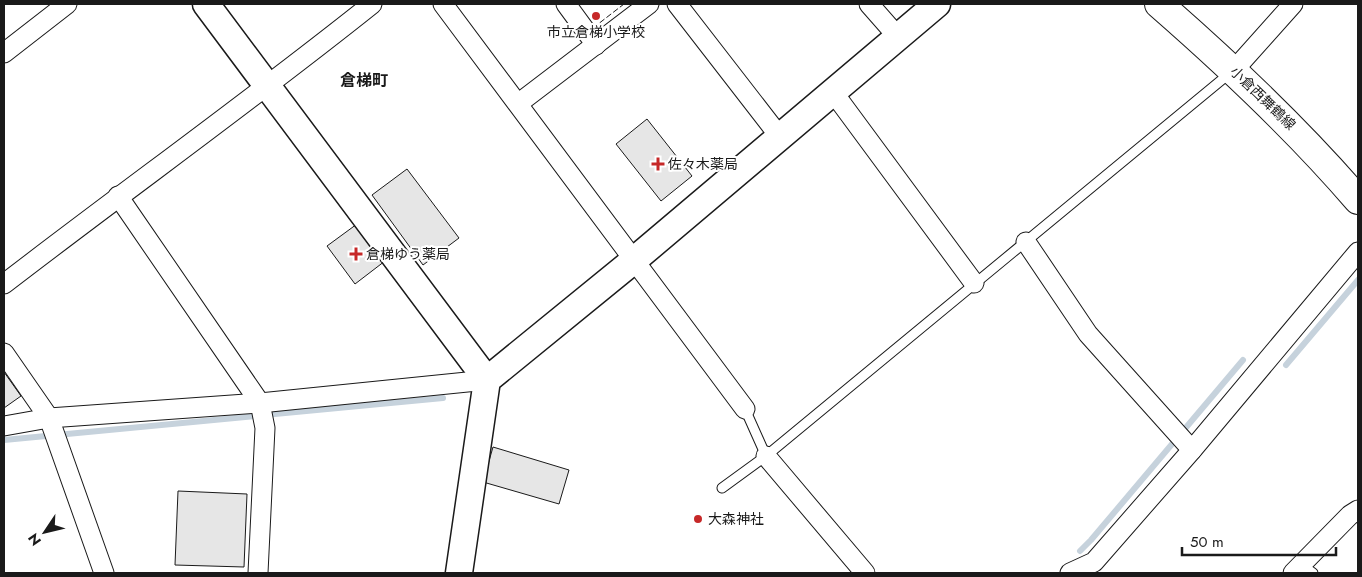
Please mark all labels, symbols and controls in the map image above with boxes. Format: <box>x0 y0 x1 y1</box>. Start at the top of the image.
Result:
marker: 市立倉梯小学校 <box>590 10 602 22</box>
place label: 市立倉梯小学校 <box>547 22 645 42</box>
street label: 小倉西舞鶴線 <box>1226 62 1300 134</box>
district label: 倉梯町 <box>340 69 388 92</box>
place label: 佐々木薬局 <box>668 154 738 174</box>
marker: 佐々木薬局 <box>652 158 664 170</box>
place label: 倉梯ゆう薬局 <box>366 244 450 264</box>
marker: 倉梯ゆう薬局 <box>350 248 362 260</box>
north arrow <box>20 507 70 557</box>
place label: 大森神社 <box>708 509 764 529</box>
marker: 大森神社 <box>692 513 704 525</box>
scale bar <box>1182 524 1336 556</box>
text: N <box>23 529 46 550</box>
text: 50 m <box>1190 531 1224 553</box>

